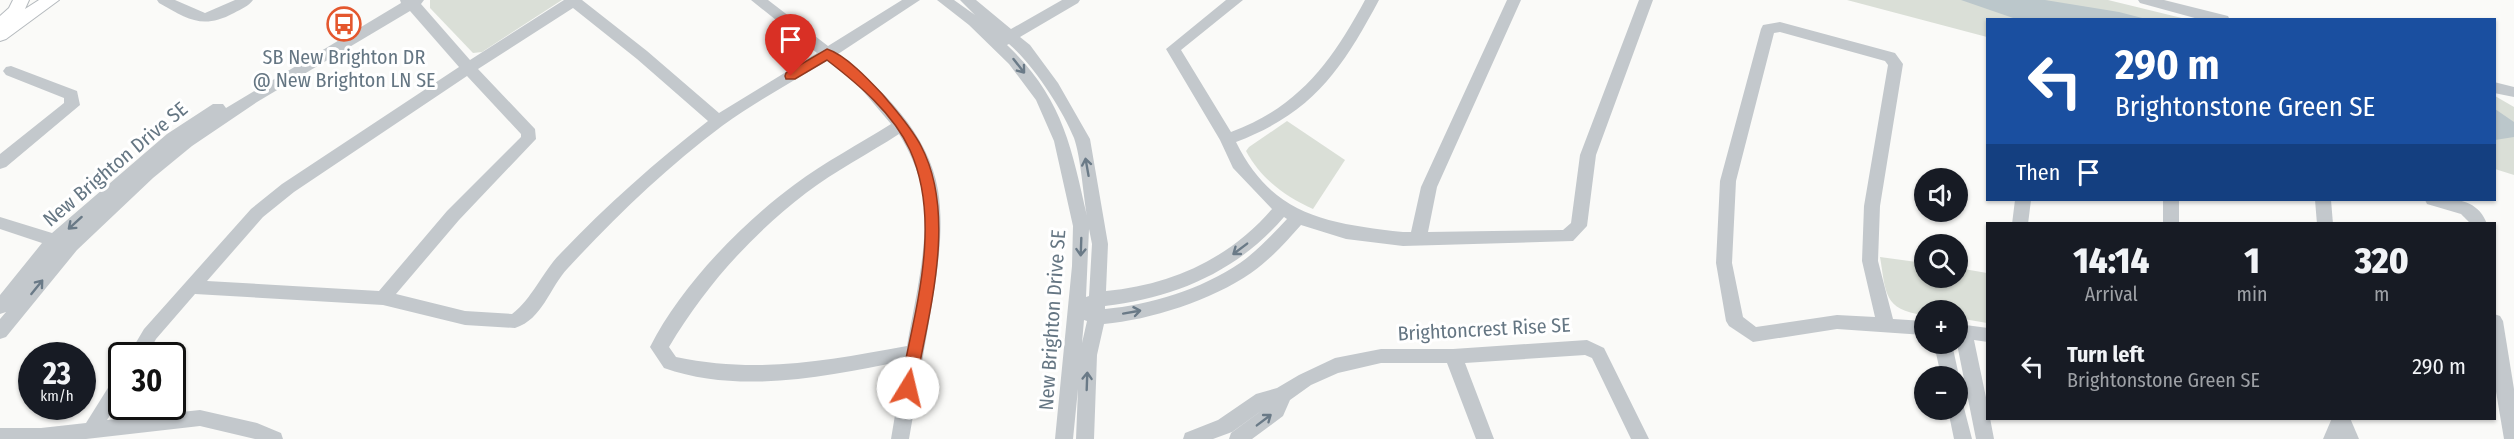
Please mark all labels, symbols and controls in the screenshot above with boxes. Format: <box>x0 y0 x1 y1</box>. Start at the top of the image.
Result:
bus stop icon: SB New Brighton DR @ New Brighton LN SE <box>326 6 362 42</box>
pin <box>765 14 816 76</box>
icon: arrive <box>774 23 807 56</box>
text: 290 m <box>2115 40 2220 90</box>
icon: left <box>2016 42 2094 120</box>
place label: SB New Brighton DR @ New Brighton LN SE <box>253 45 435 92</box>
one-way arrow <box>1012 58 1025 74</box>
text: Brightonstone Green SE <box>2115 91 2375 123</box>
street label: New Brighton Drive SE <box>38 97 192 231</box>
icon: arrive <box>2072 156 2105 189</box>
one-way arrow <box>1082 157 1093 177</box>
text: Then <box>2016 159 2060 186</box>
map controls <box>1914 168 1968 420</box>
button: sound <box>1914 168 1968 222</box>
one-way arrow <box>68 216 83 230</box>
street label: New Brighton Drive SE <box>1034 229 1070 411</box>
button: search <box>1914 234 1968 288</box>
one-way arrow <box>1075 236 1086 256</box>
text: 14:14 <box>2073 239 2149 283</box>
text: 1 <box>2244 239 2260 283</box>
text: 320 <box>2355 239 2409 283</box>
one-way arrow <box>1232 242 1248 255</box>
one-way arrow <box>30 280 44 295</box>
text: Arrival <box>2085 282 2138 306</box>
text: min <box>2237 282 2268 306</box>
text: m <box>2374 282 2389 306</box>
button: + <box>1914 300 1968 354</box>
one-way arrow <box>1122 306 1141 317</box>
street label: Brightoncrest Rise SE <box>1397 312 1571 346</box>
text: Turn left <box>2067 341 2145 368</box>
speed limit sign: 30 <box>108 342 186 420</box>
icon: left <box>2016 350 2049 383</box>
text: 290 m <box>2412 353 2466 380</box>
text: 23 <box>43 356 71 392</box>
position arrow <box>876 356 940 420</box>
button: − <box>1914 366 1968 420</box>
text: Brightonstone Green SE <box>2067 368 2260 392</box>
one-way arrow <box>1081 371 1092 391</box>
text: km/h <box>40 387 74 405</box>
one-way arrow <box>1256 414 1272 426</box>

